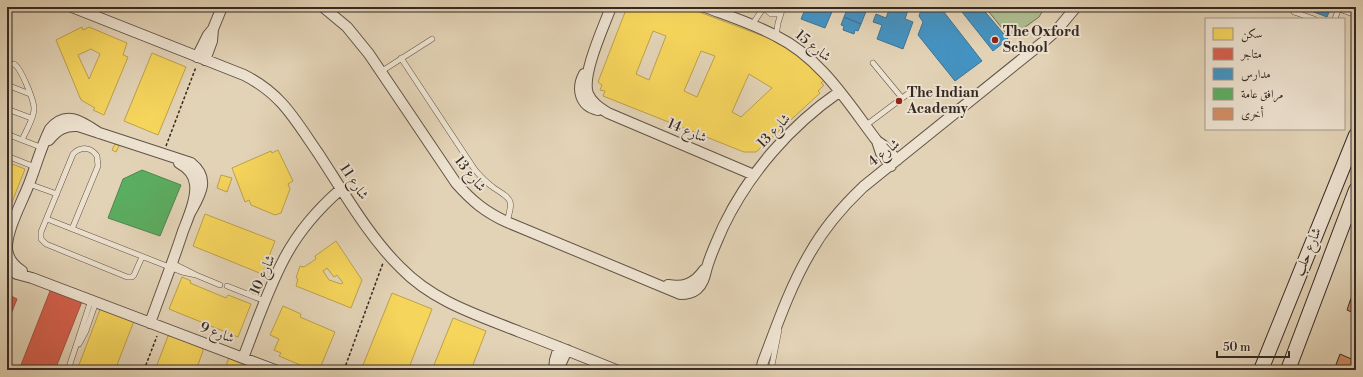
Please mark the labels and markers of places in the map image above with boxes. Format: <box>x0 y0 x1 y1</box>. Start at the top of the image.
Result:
place label: The Oxford School <box>1003 23 1080 57</box>
marker: The Oxford School <box>990 35 1000 45</box>
place label: The Indian Academy <box>906 84 979 118</box>
marker: The Indian Academy <box>894 96 904 106</box>

